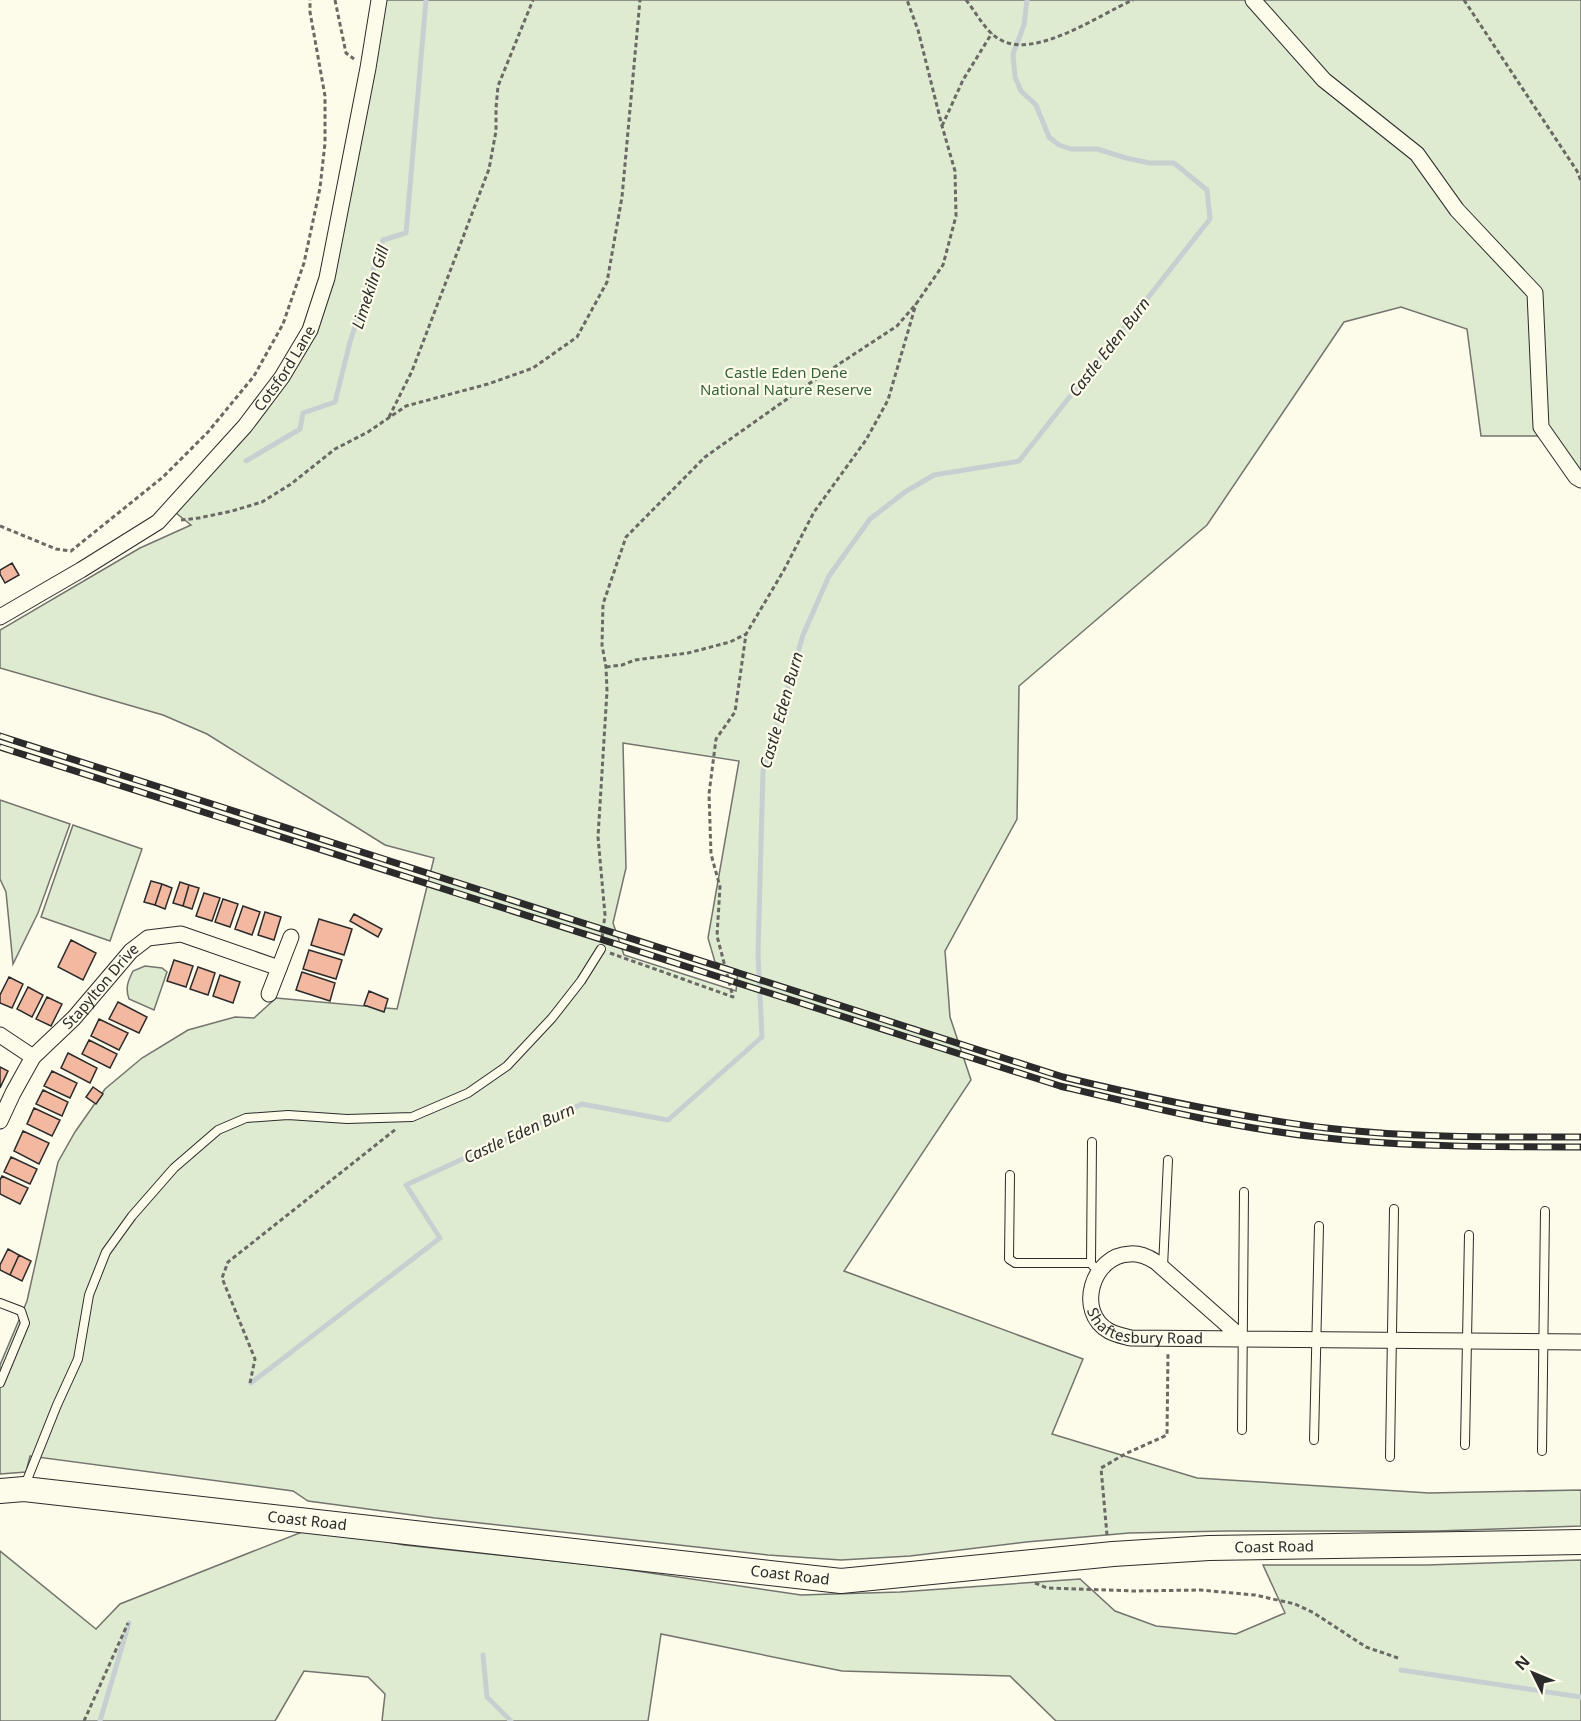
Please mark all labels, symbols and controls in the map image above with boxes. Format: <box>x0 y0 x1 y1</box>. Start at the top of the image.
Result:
water label: Limekiln Gill <box>346 242 394 332</box>
water label: Castle Eden Burn <box>1063 293 1155 401</box>
street label: Cotsford Lane <box>249 322 319 415</box>
park label: Castle Eden Dene National Nature Reserve <box>700 362 872 399</box>
water label: Castle Eden Burn <box>754 649 808 771</box>
street label: Stapylton Drive <box>57 938 142 1033</box>
water label: Castle Eden Burn <box>460 1098 578 1168</box>
street label: Shaftesbury Road <box>1083 1305 1203 1348</box>
street label: Coast Road <box>267 1505 348 1534</box>
street label: Coast Road <box>1234 1535 1314 1557</box>
street label: Coast Road <box>750 1560 831 1589</box>
north arrow <box>1503 1643 1563 1703</box>
text: N <box>1510 1651 1535 1675</box>

